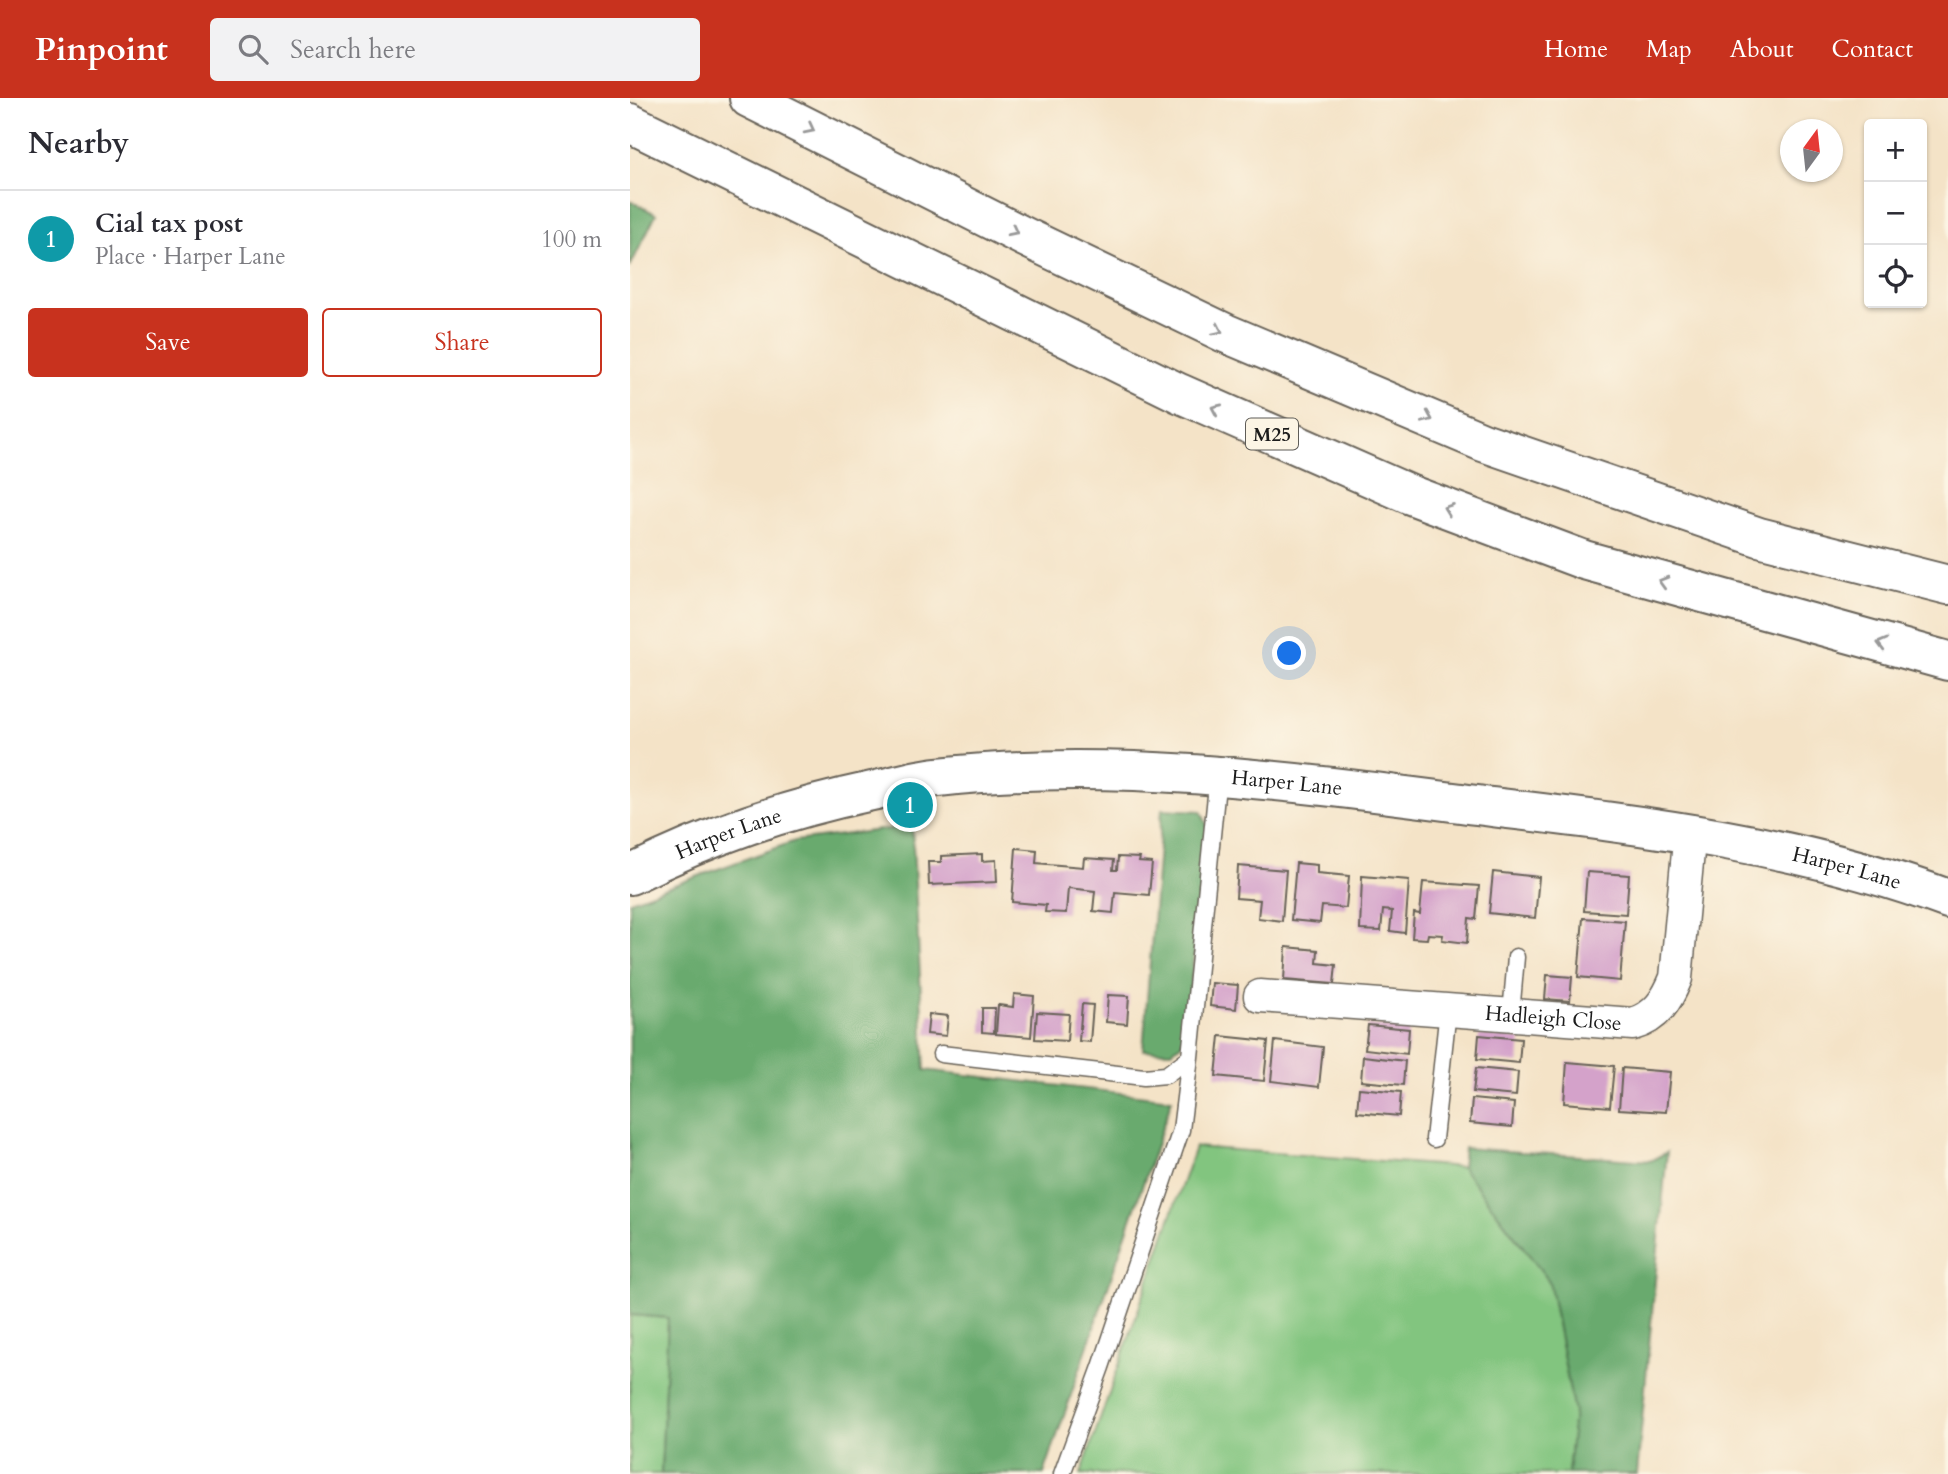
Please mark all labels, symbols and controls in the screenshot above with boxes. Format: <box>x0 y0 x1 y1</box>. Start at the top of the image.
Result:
search box <box>210 18 700 81</box>
text: Pinpoint <box>35 27 168 72</box>
icon: search <box>234 30 272 68</box>
text: Search here <box>290 32 416 67</box>
text: Home <box>1544 33 1608 66</box>
text: Map <box>1646 33 1692 66</box>
text: About <box>1730 33 1794 66</box>
text: Contact <box>1832 33 1913 66</box>
north arrow <box>1780 119 1843 182</box>
map controls <box>1864 119 1927 308</box>
button: + <box>1864 119 1927 182</box>
one-way arrow <box>803 120 815 134</box>
text: Nearby <box>28 123 129 164</box>
button: − <box>1864 182 1927 245</box>
text: Cial tax post <box>95 206 243 241</box>
one-way arrow <box>1006 223 1018 237</box>
text: 1 <box>45 224 57 255</box>
text: 100 m <box>541 224 602 255</box>
text: Place · Harper Lane <box>95 241 286 272</box>
button: locate <box>1864 245 1927 308</box>
button: Save <box>28 308 308 377</box>
button: Share <box>322 308 602 377</box>
one-way arrow <box>1211 321 1223 335</box>
one-way arrow <box>1211 403 1224 417</box>
one-way arrow <box>1420 410 1433 424</box>
road number: M25 <box>1246 418 1298 450</box>
one-way arrow <box>1442 503 1454 517</box>
one-way arrow <box>1657 576 1669 591</box>
your location <box>1272 636 1306 670</box>
one-way arrow <box>1876 637 1888 652</box>
street label: Harper Lane <box>1230 763 1344 803</box>
pin: 1 <box>887 779 933 831</box>
street label: Harper Lane <box>671 801 785 867</box>
street label: Harper Lane <box>1789 840 1905 897</box>
street label: Hadleigh Close <box>1484 999 1622 1038</box>

